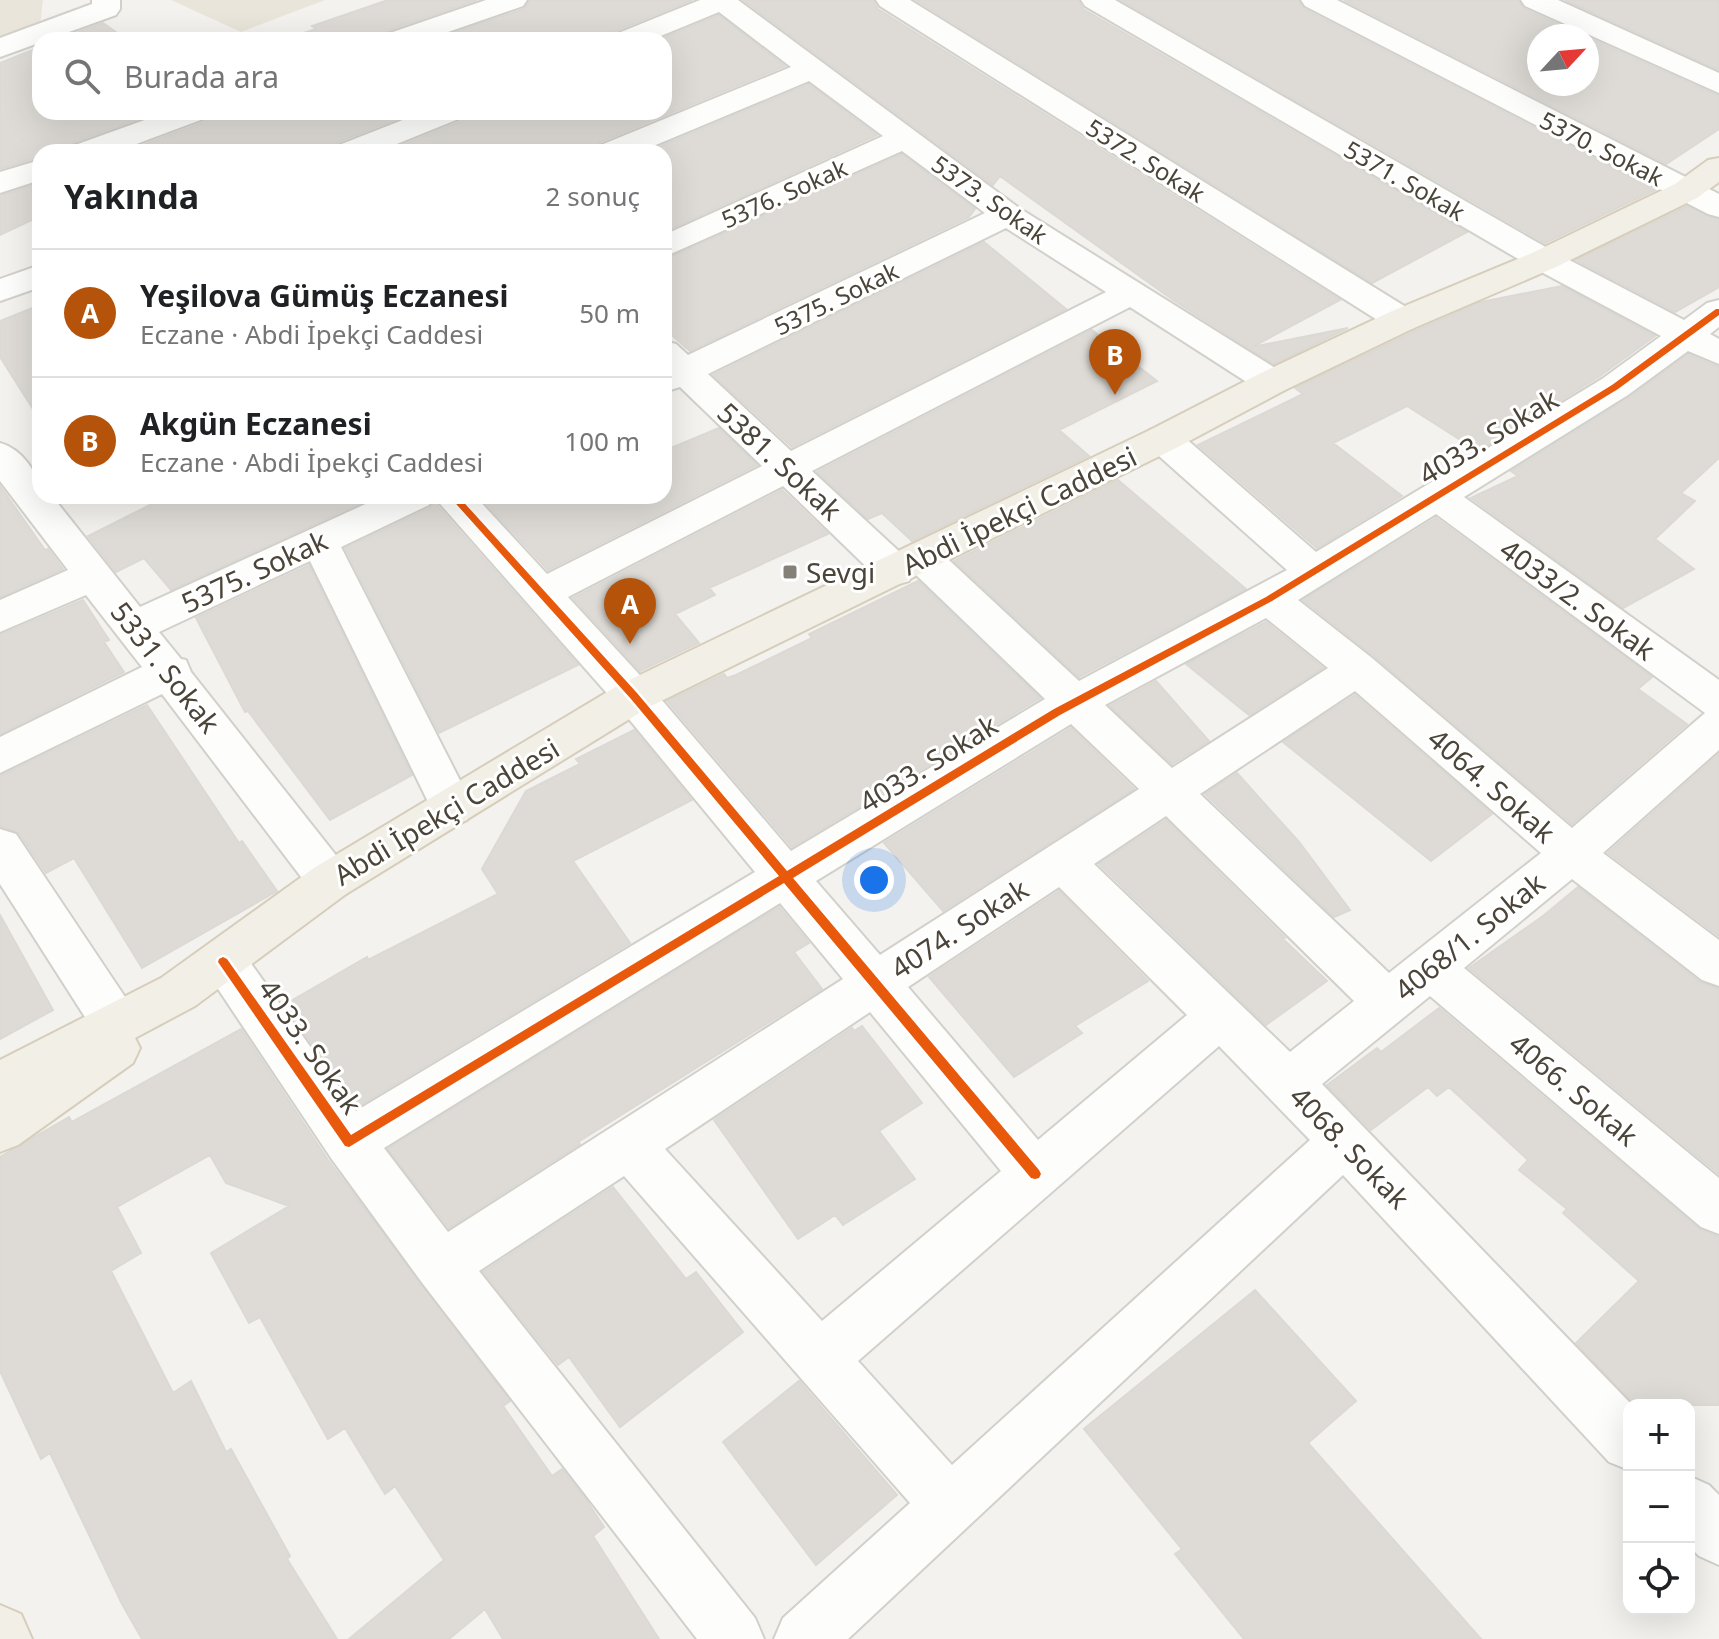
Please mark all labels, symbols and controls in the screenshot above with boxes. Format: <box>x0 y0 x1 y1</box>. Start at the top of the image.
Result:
north arrow <box>1527 24 1599 96</box>
search box <box>32 32 672 120</box>
icon: search <box>60 54 104 98</box>
text: Burada ara <box>124 56 279 97</box>
street label: 5370. Sokak <box>1535 103 1670 193</box>
street label: 5372. Sokak <box>1080 110 1212 210</box>
street label: 5371. Sokak <box>1339 132 1472 228</box>
street label: 5373. Sokak <box>925 147 1055 251</box>
street label: 5376. Sokak <box>716 151 852 235</box>
text: Yakında <box>64 173 199 219</box>
text: 2 sonuç <box>546 178 640 214</box>
street label: 5375. Sokak <box>768 254 904 342</box>
text: Yeşilova Gümüş Eczanesi <box>140 275 509 316</box>
text: A <box>81 295 99 331</box>
text: 50 m <box>579 295 640 331</box>
text: Eczane · Abdi İpekçi Caddesi <box>140 316 483 352</box>
pin: B <box>1089 329 1141 395</box>
street label: 4033. Sokak <box>1411 379 1565 493</box>
street label: 5381. Sokak <box>710 394 850 528</box>
text: Akgün Eczanesi <box>140 403 372 444</box>
text: B <box>81 423 99 459</box>
text: 100 m <box>564 423 640 459</box>
street label: Abdi İpekçi Caddesi <box>895 437 1143 583</box>
text: Eczane · Abdi İpekçi Caddesi <box>140 444 483 480</box>
street label: 5375. Sokak <box>175 521 333 621</box>
street label: 4033/2. Sokak <box>1493 530 1663 668</box>
place label: Sevgi <box>806 553 875 591</box>
marker: Sevgi <box>781 563 799 581</box>
pin: A <box>604 578 656 644</box>
street label: 5331. Sokak <box>103 594 229 741</box>
street label: 4033. Sokak <box>851 705 1005 821</box>
street label: 4064. Sokak <box>1420 719 1564 851</box>
street label: Abdi İpekçi Caddesi <box>326 729 566 893</box>
your location <box>854 860 894 900</box>
street label: 4068/1. Sokak <box>1386 864 1552 1008</box>
street label: 4074. Sokak <box>883 869 1035 987</box>
street label: 4033. Sokak <box>250 971 372 1121</box>
street label: 4066. Sokak <box>1502 1024 1646 1154</box>
street label: 4068. Sokak <box>1282 1077 1418 1217</box>
map controls <box>1623 1399 1695 1615</box>
button: + <box>1623 1399 1695 1471</box>
button: − <box>1623 1471 1695 1543</box>
button: locate <box>1623 1543 1695 1615</box>

